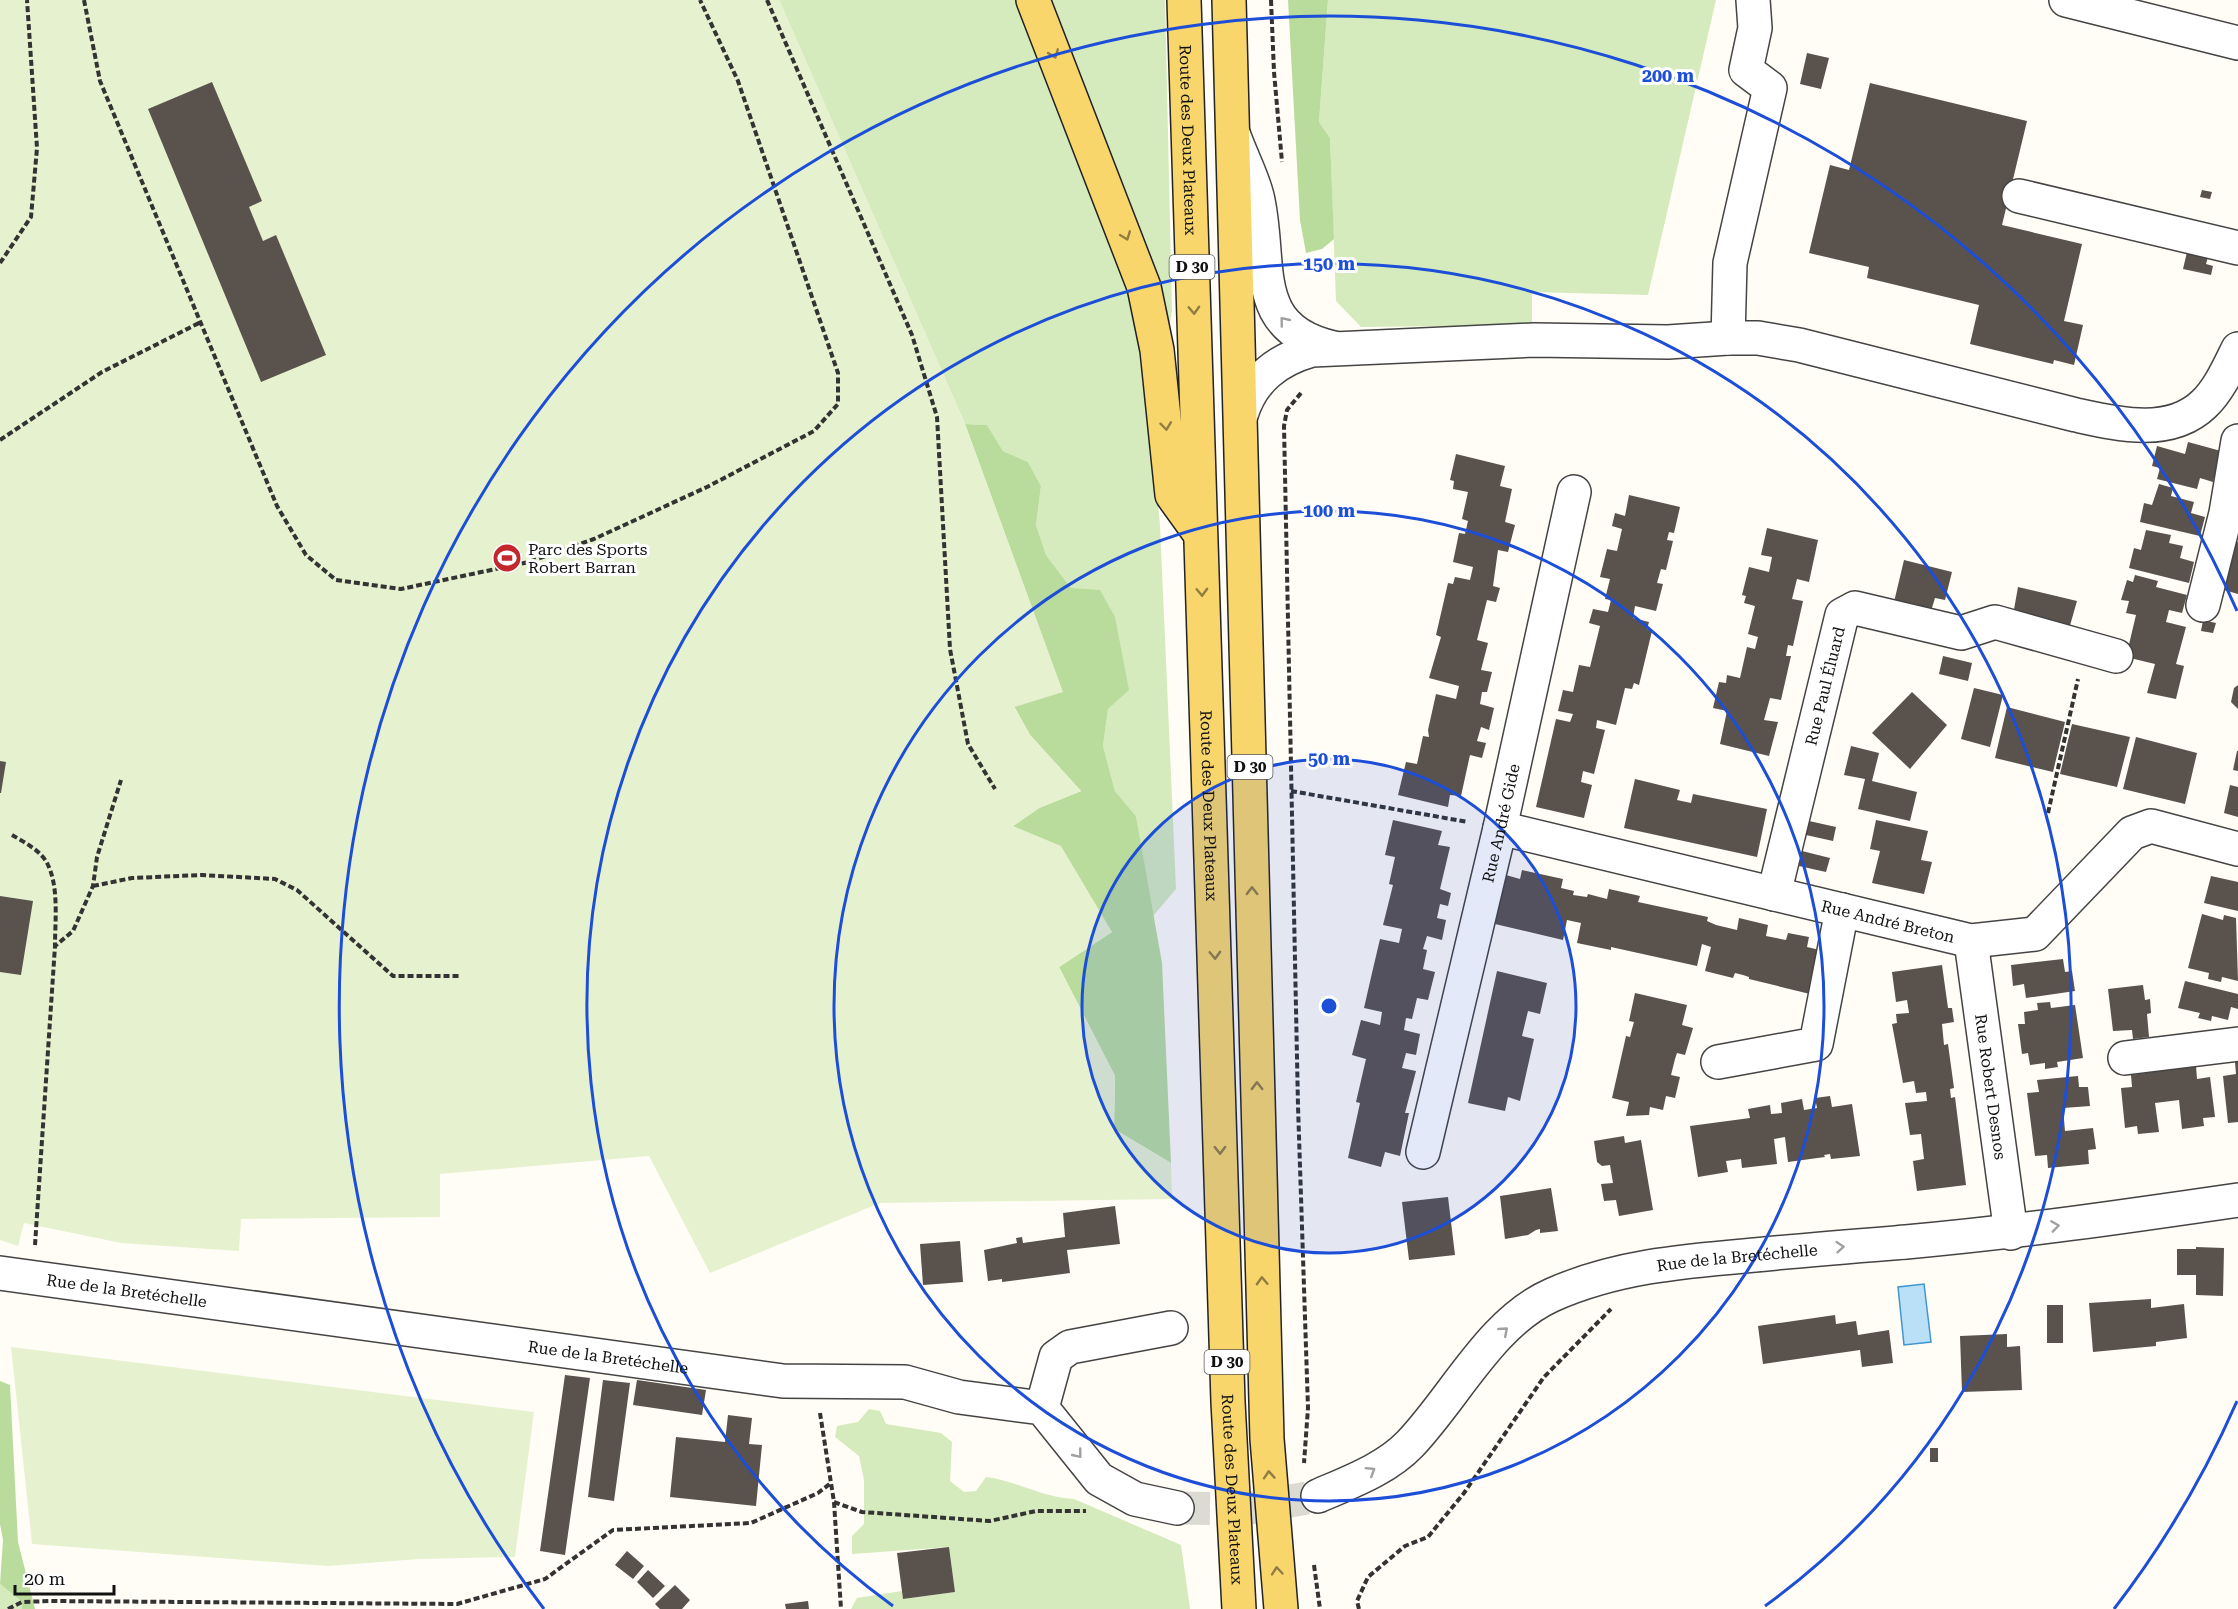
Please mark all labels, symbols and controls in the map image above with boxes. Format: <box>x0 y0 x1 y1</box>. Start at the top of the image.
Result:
street label: Route des Deux Plateaux <box>1175 44 1200 236</box>
one-way arrow <box>1047 49 1060 59</box>
text: 200 m <box>1642 65 1695 86</box>
one-way arrow <box>1119 230 1131 241</box>
text: 150 m <box>1303 253 1356 274</box>
road number: D 30 <box>1170 255 1214 279</box>
one-way arrow <box>1187 306 1200 315</box>
one-way arrow <box>1280 317 1291 328</box>
one-way arrow <box>1159 421 1172 430</box>
text: 100 m <box>1303 500 1356 521</box>
place label: Parc des Sports Robert Barran <box>528 540 648 577</box>
sports icon: Parc des Sports Robert Barran <box>491 542 523 574</box>
one-way arrow <box>1196 588 1209 597</box>
street label: Rue Paul Éluard <box>1802 625 1849 748</box>
street label: Route des Deux Plateaux <box>1196 710 1221 902</box>
text: 50 m <box>1308 748 1351 769</box>
road number: D 30 <box>1228 755 1272 779</box>
street label: Rue André Gide <box>1478 762 1524 884</box>
one-way arrow <box>1246 886 1259 895</box>
street label: Rue André Breton <box>1819 896 1957 947</box>
one-way arrow <box>1209 950 1221 959</box>
centre of rings <box>1319 996 1339 1016</box>
street label: Rue Robert Desnos <box>1971 1013 2010 1161</box>
one-way arrow <box>1251 1081 1263 1090</box>
one-way arrow <box>1214 1145 1226 1154</box>
one-way arrow <box>2050 1221 2059 1233</box>
street label: Rue de la Bretéchelle <box>1655 1240 1819 1275</box>
one-way arrow <box>1836 1241 1845 1254</box>
street label: Rue de la Bretéchelle <box>45 1271 208 1311</box>
one-way arrow <box>1255 1276 1268 1285</box>
one-way arrow <box>1497 1327 1508 1338</box>
street label: Rue de la Bretéchelle <box>527 1337 690 1378</box>
road number: D 30 <box>1204 1350 1250 1374</box>
street label: Route des Deux Plateaux <box>1218 1394 1247 1586</box>
one-way arrow <box>1071 1447 1082 1458</box>
one-way arrow <box>1365 1467 1375 1479</box>
one-way arrow <box>1263 1471 1276 1480</box>
scale bar <box>15 1558 114 1596</box>
one-way arrow <box>1271 1567 1284 1576</box>
text: 20 m <box>24 1568 65 1589</box>

